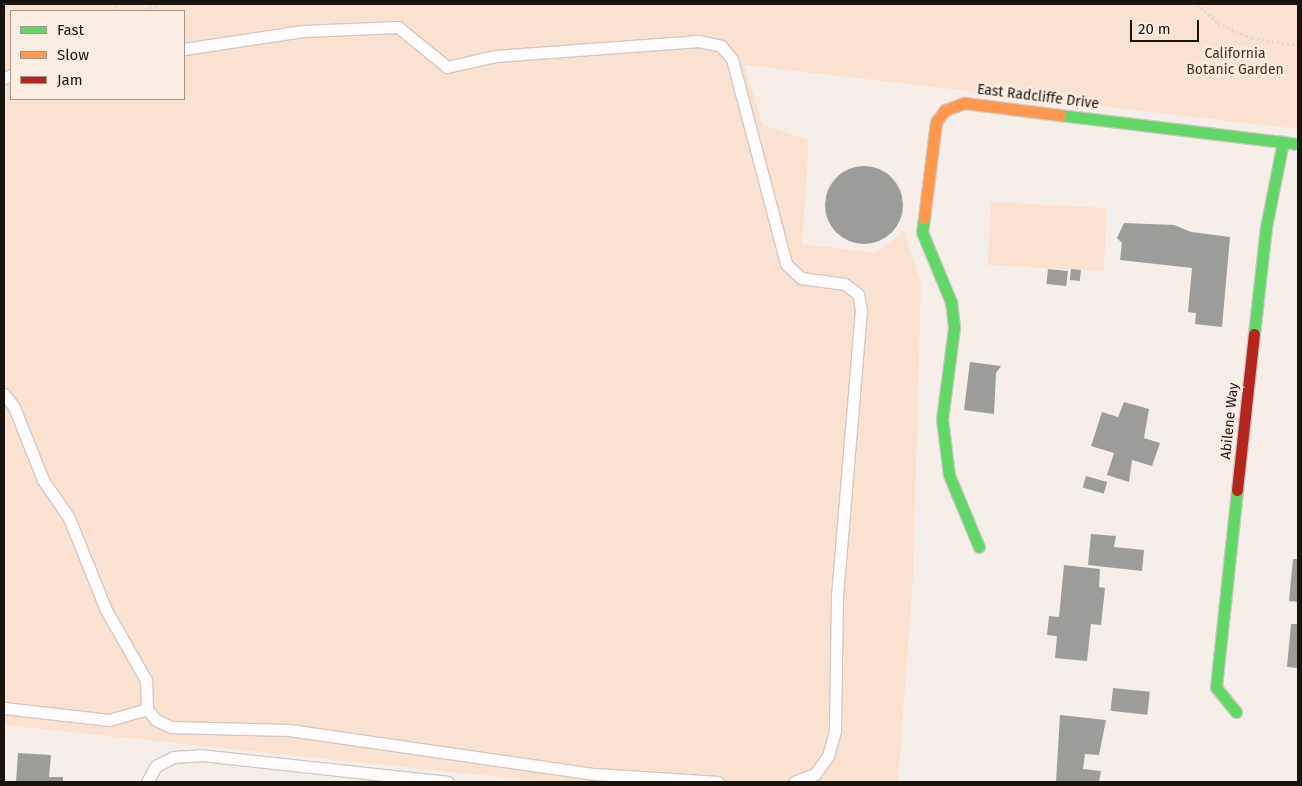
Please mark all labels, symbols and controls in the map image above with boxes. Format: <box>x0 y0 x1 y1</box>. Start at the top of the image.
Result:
legend <box>10 10 185 100</box>
scale bar <box>1132 10 1201 42</box>
text: 20 m <box>1138 20 1171 38</box>
text: Fast <box>57 21 84 39</box>
text: Slow <box>57 46 89 64</box>
park label: California Botanic Garden <box>1186 46 1284 78</box>
text: Jam <box>57 71 83 89</box>
street label: East Radcliffe Drive <box>976 81 1100 113</box>
street label: Abilene Way <box>1218 382 1242 460</box>

